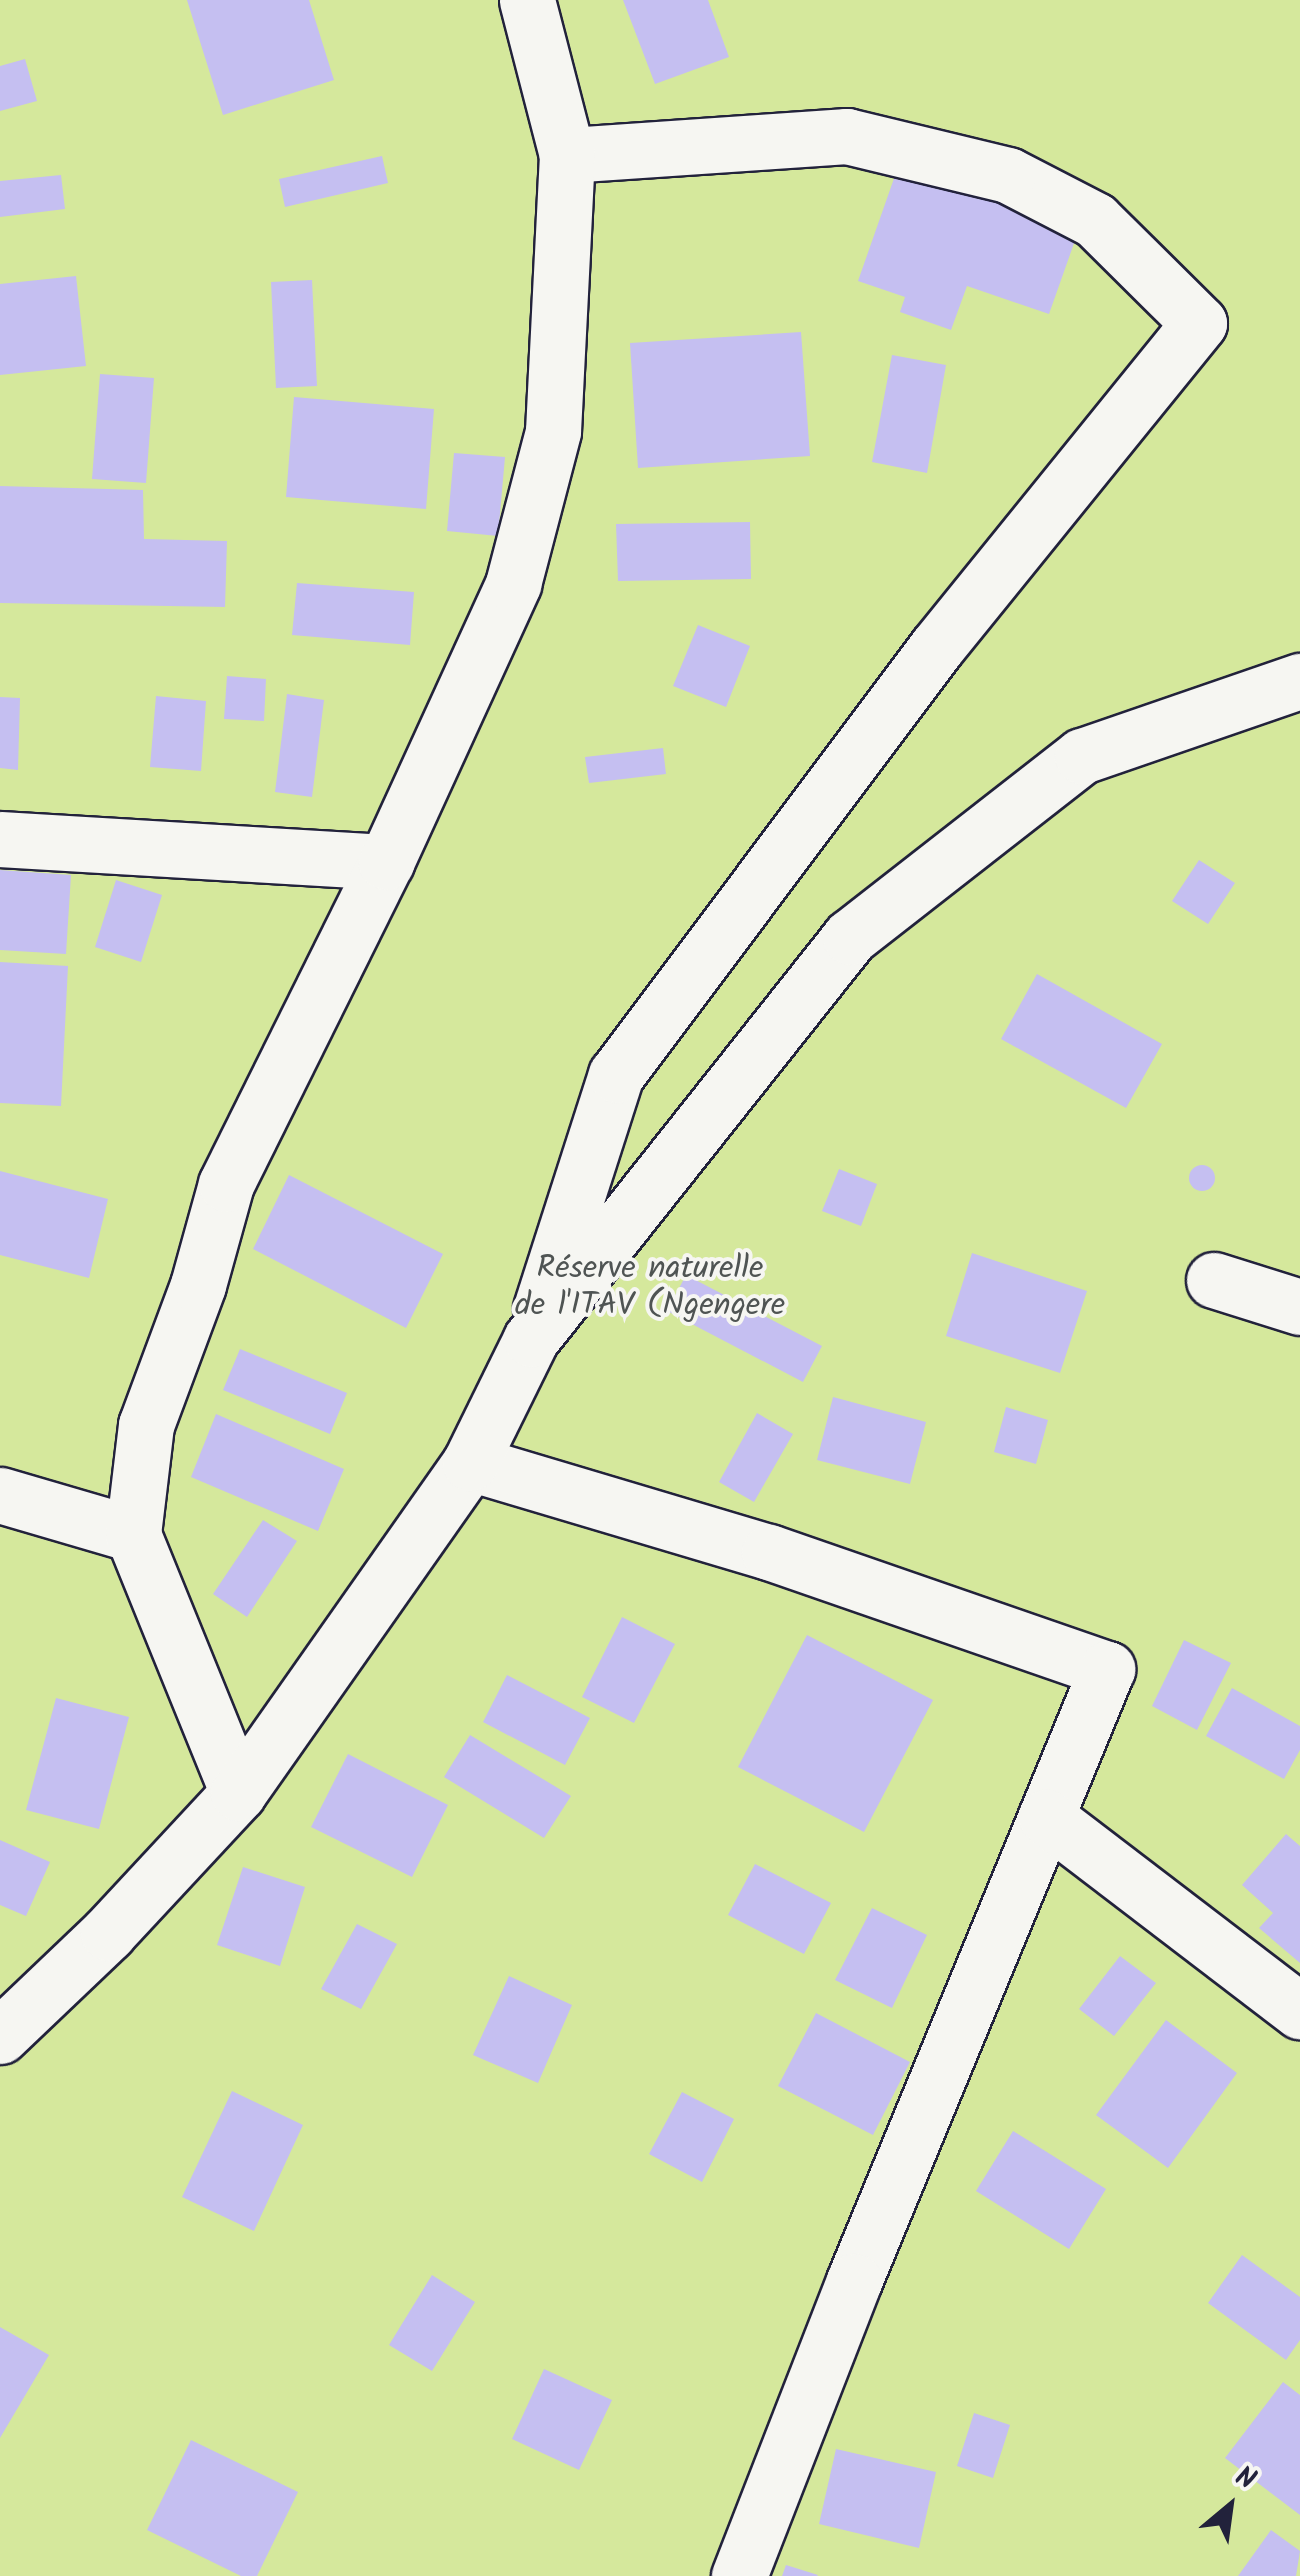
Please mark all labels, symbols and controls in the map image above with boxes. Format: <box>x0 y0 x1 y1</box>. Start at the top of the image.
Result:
park label: Réserve naturelle de l'ITAV (Ngengere <box>515 1251 785 1326</box>
text: N <box>1226 2455 1263 2503</box>
north arrow <box>1180 2456 1280 2556</box>

